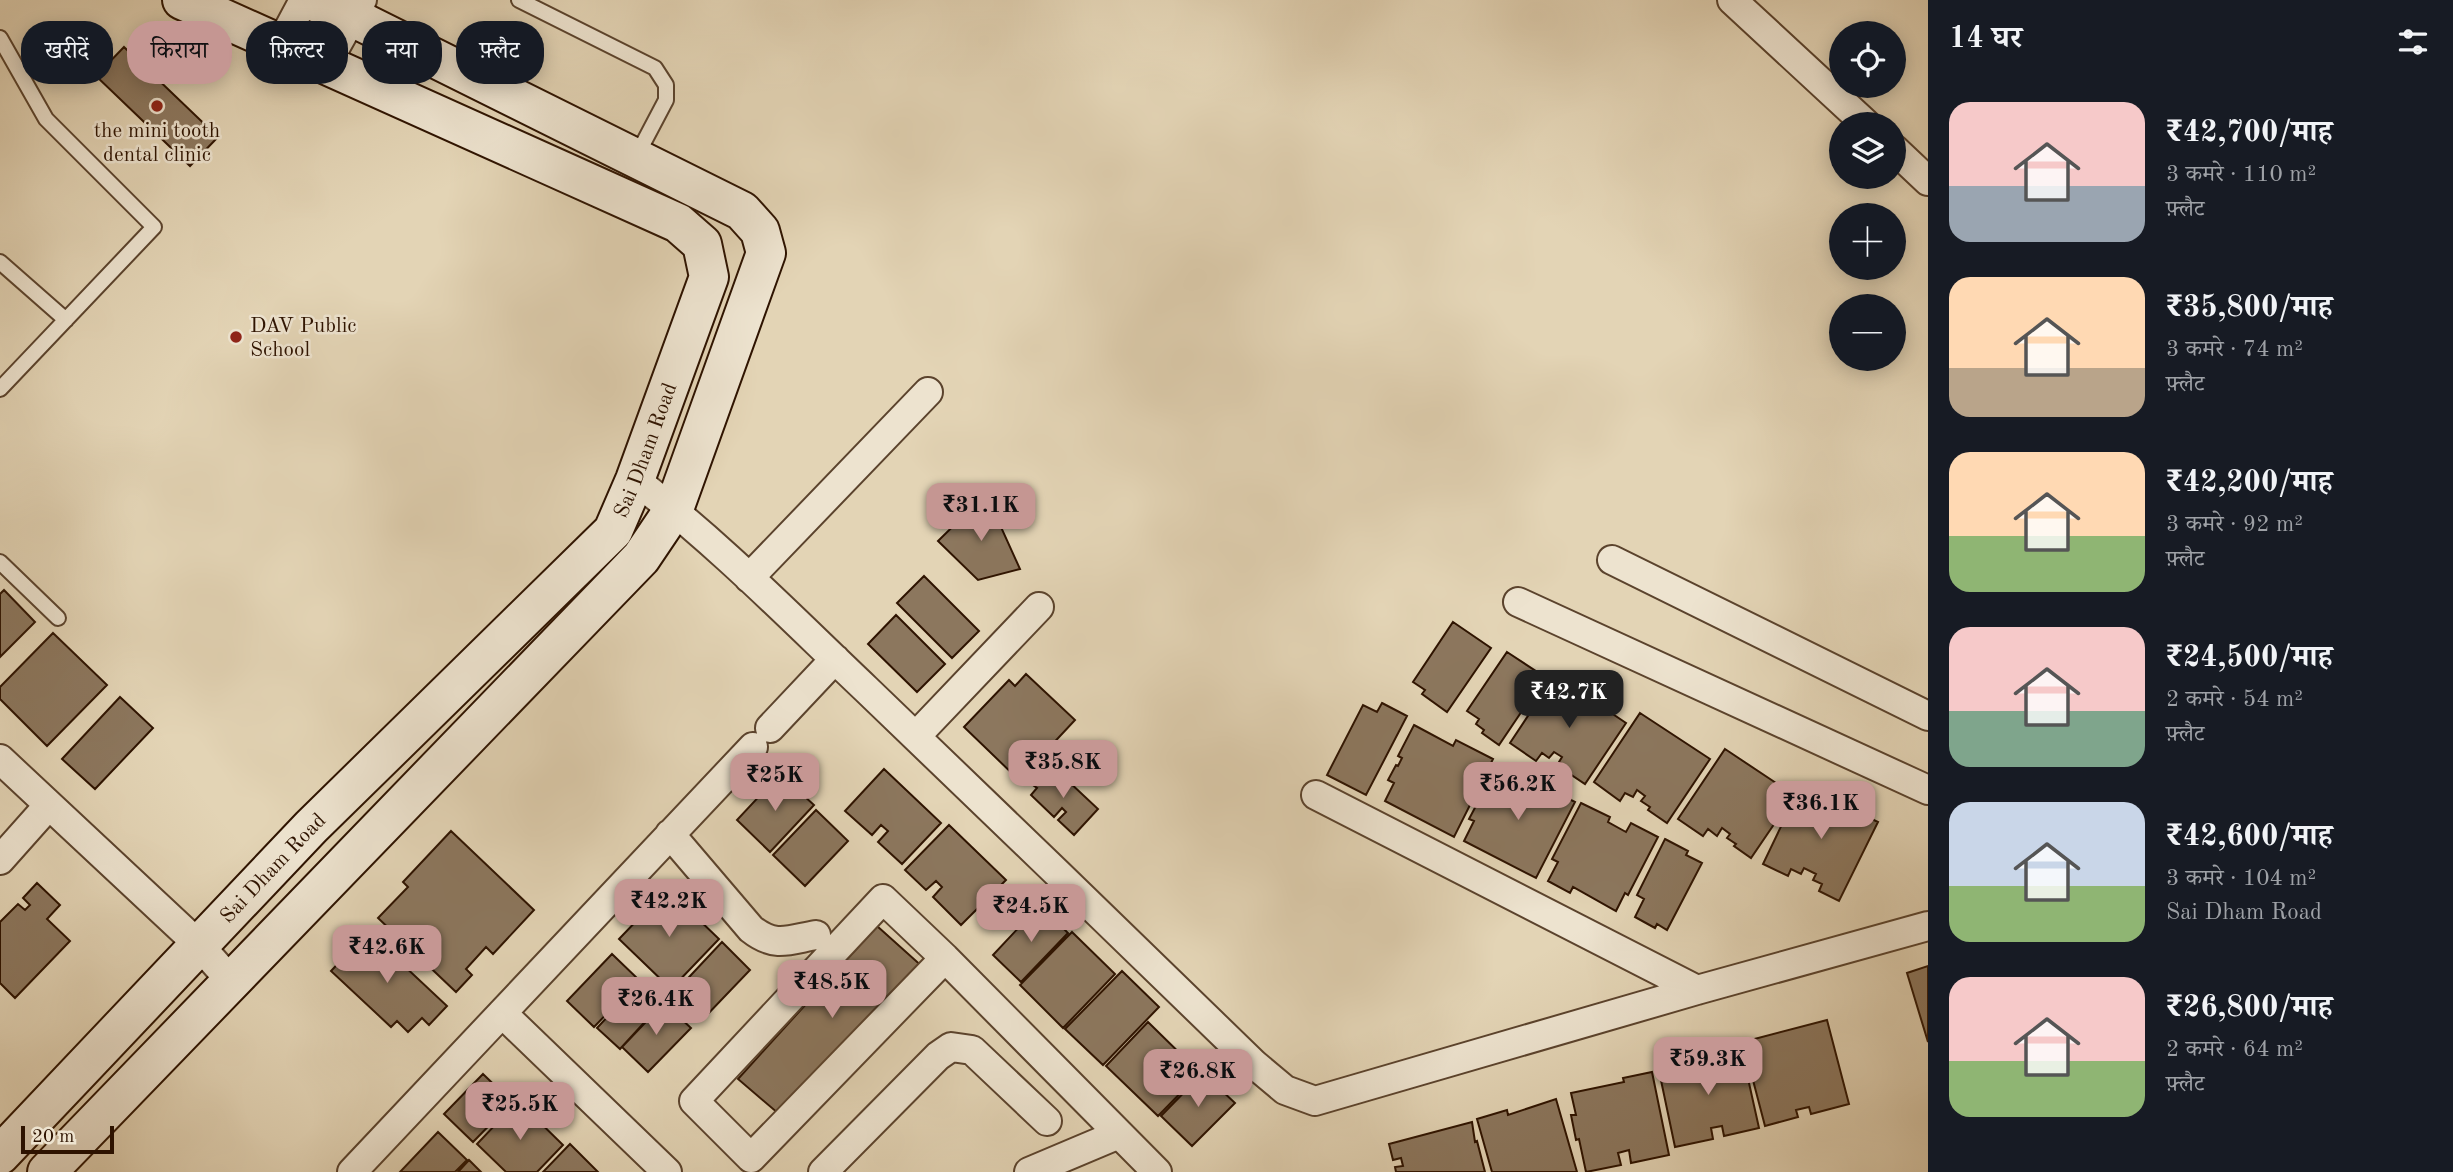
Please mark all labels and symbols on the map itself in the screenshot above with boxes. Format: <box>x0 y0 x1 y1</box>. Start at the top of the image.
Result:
marker: the mini tooth dental clinic <box>149 98 165 114</box>
place label: the mini tooth dental clinic <box>94 121 220 166</box>
place label: DAV Public School <box>250 316 356 361</box>
marker: DAV Public School <box>228 329 244 345</box>
street label: Sai Dham Road <box>611 380 682 521</box>
pin: ₹31.1K <box>924 484 1038 543</box>
pin: ₹42.7K <box>1512 670 1626 730</box>
pin: ₹35.8K <box>1006 740 1120 800</box>
pin: ₹25K <box>734 754 816 813</box>
pin: ₹56.2K <box>1461 762 1575 822</box>
pin: ₹36.1K <box>1764 782 1878 841</box>
street label: Sai Dham Road <box>217 810 330 928</box>
pin: ₹42.2K <box>612 880 726 939</box>
pin: ₹24.5K <box>974 884 1088 944</box>
pin: ₹42.6K <box>330 926 444 985</box>
pin: ₹48.5K <box>775 960 889 1020</box>
pin: ₹26.4K <box>599 978 713 1037</box>
pin: ₹59.3K <box>1651 1038 1765 1097</box>
pin: ₹26.8K <box>1141 1050 1255 1109</box>
pin: ₹25.5K <box>463 1082 577 1142</box>
scale bar <box>21 1123 114 1155</box>

